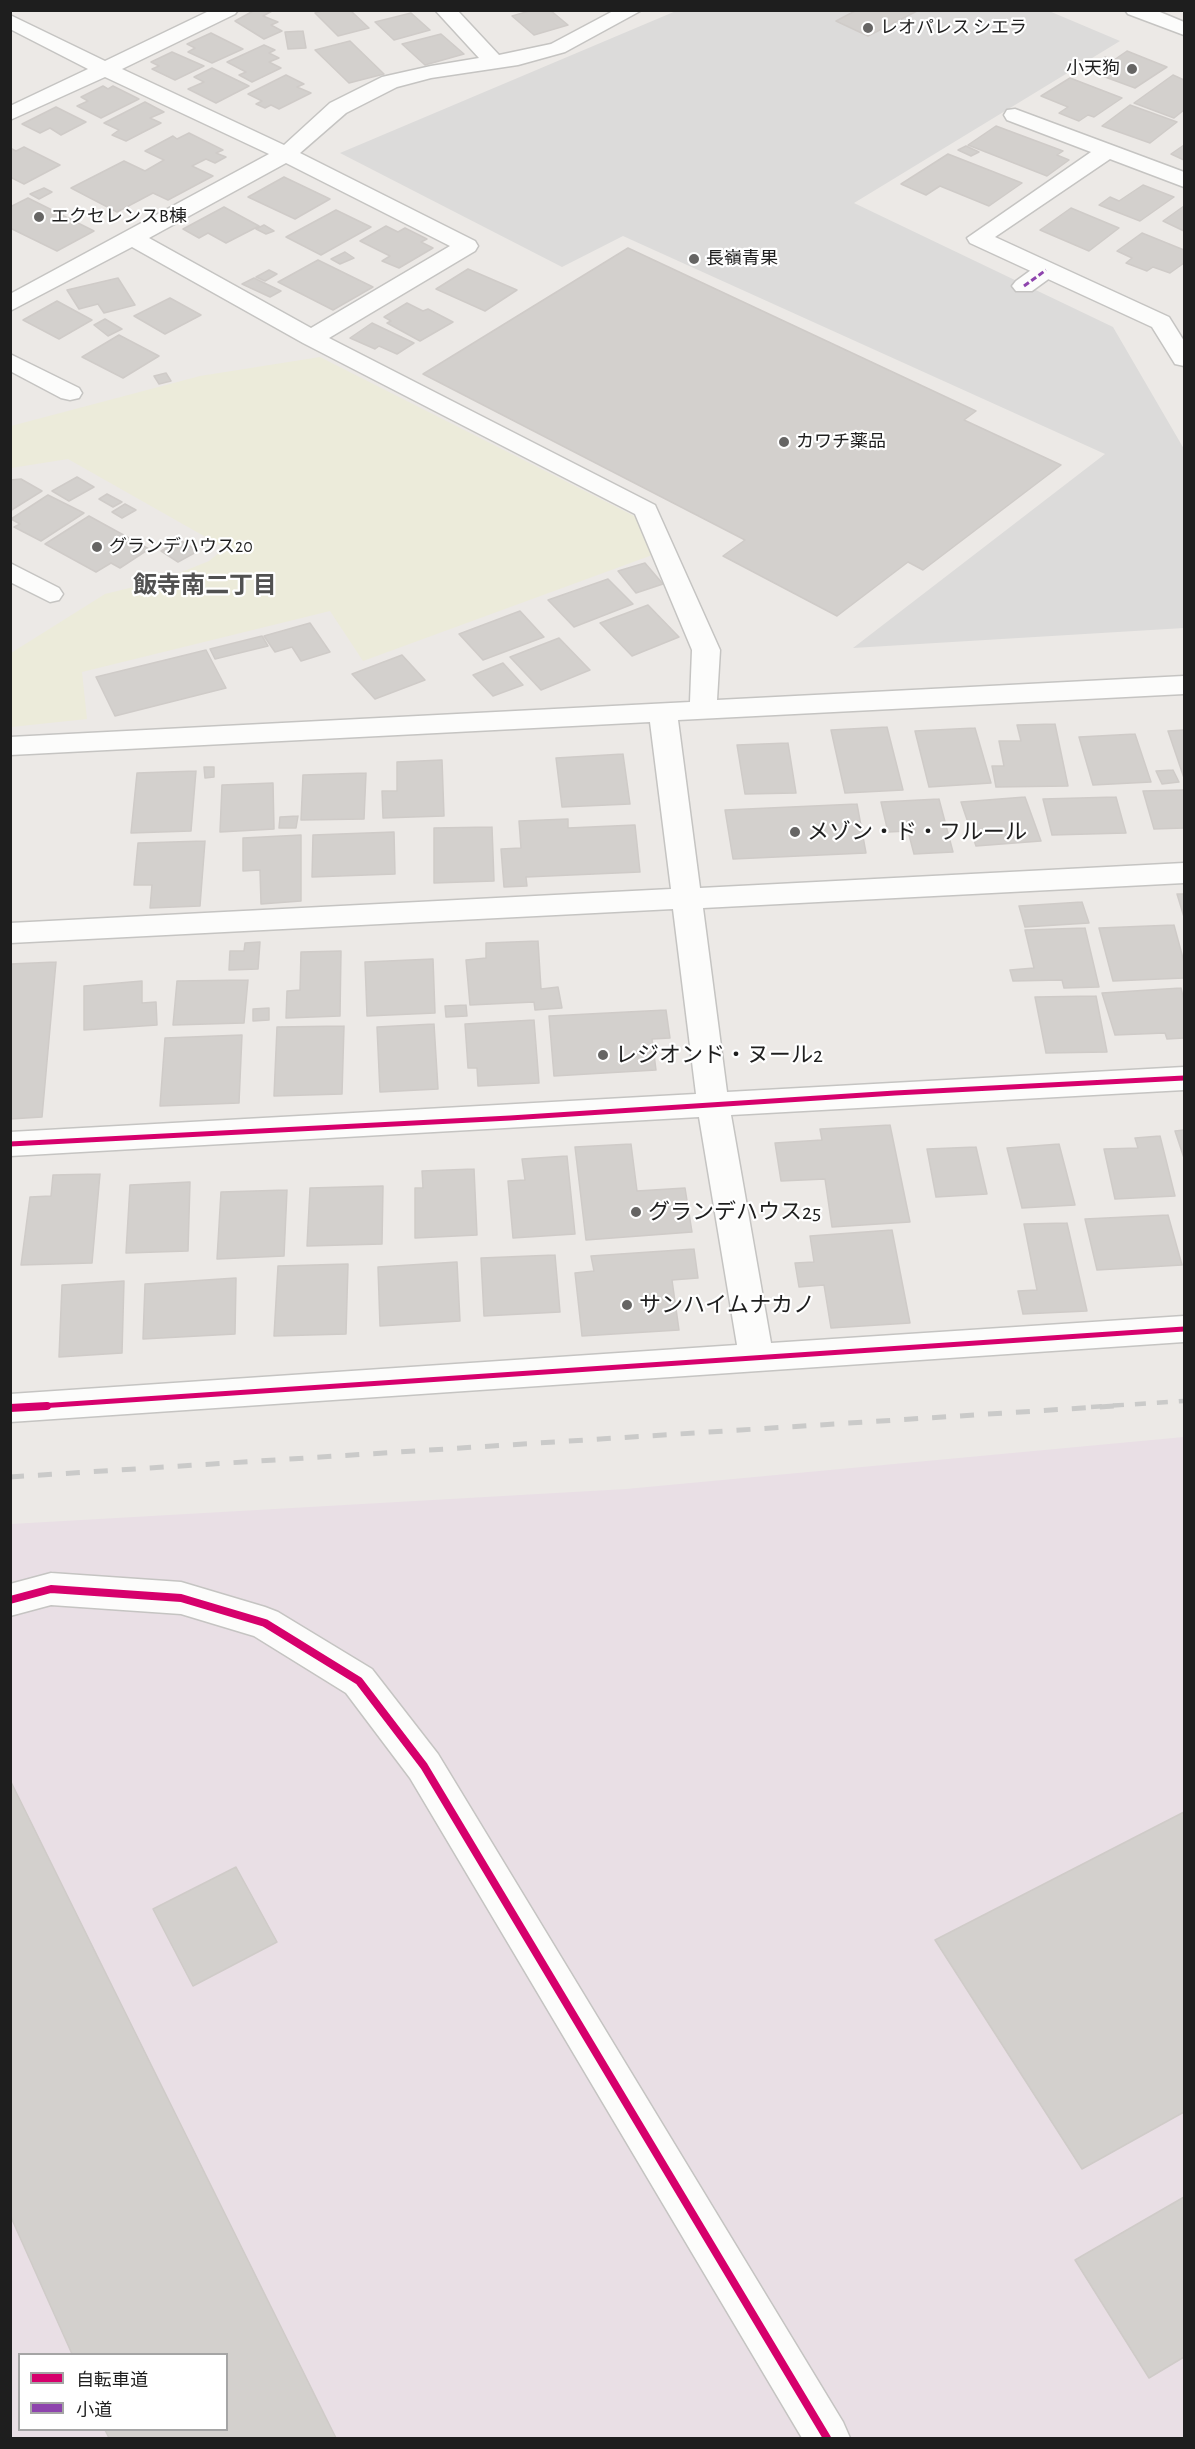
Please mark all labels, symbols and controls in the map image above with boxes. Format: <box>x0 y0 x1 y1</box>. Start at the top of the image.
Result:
place label: レオパレス シエラ <box>880 17 1027 39</box>
marker: レオパレス シエラ <box>861 21 875 35</box>
place label: 小天狗 <box>1066 58 1120 80</box>
marker: 小天狗 <box>1125 62 1139 76</box>
place label: エクセレンスB棟 <box>51 206 187 228</box>
marker: エクセレンスB棟 <box>32 210 46 224</box>
place label: 長嶺青果 <box>706 248 778 270</box>
marker: 長嶺青果 <box>687 252 701 266</box>
place label: カワチ薬品 <box>796 431 886 453</box>
marker: カワチ薬品 <box>777 435 791 449</box>
place label: グランデハウス20 <box>109 536 253 558</box>
marker: グランデハウス20 <box>90 540 104 554</box>
district label: 飯寺南二丁目 <box>133 572 277 600</box>
place label: メゾン・ド・フルール <box>807 819 1027 845</box>
marker: メゾン・ド・フルール <box>788 825 802 839</box>
place label: レジオンド・ヌール2 <box>615 1042 823 1068</box>
marker: レジオンド・ヌール2 <box>596 1048 610 1062</box>
place label: グランデハウス25 <box>648 1199 821 1225</box>
marker: グランデハウス25 <box>629 1205 643 1219</box>
place label: サンハイムナカノ <box>639 1292 815 1318</box>
marker: サンハイムナカノ <box>620 1298 634 1312</box>
legend <box>18 2353 228 2431</box>
text: 自転車道 <box>76 2372 148 2390</box>
text: 小道 <box>76 2402 112 2420</box>

